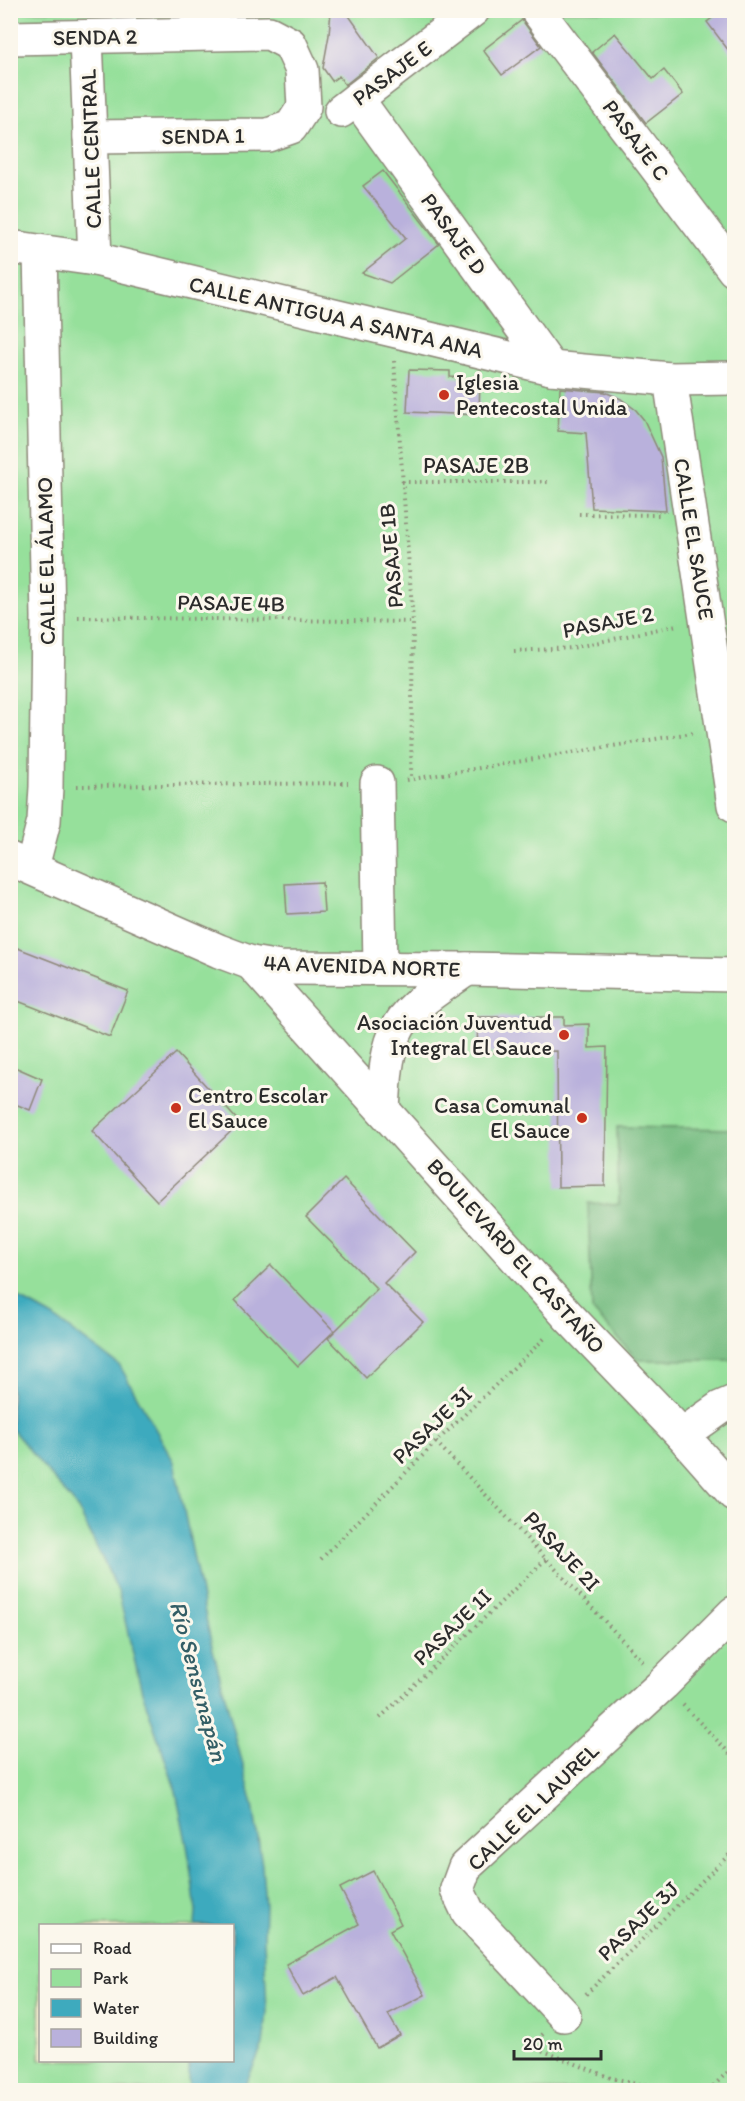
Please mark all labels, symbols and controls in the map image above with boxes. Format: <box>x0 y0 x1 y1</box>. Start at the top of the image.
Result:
street label: SENDA 2 <box>53 23 138 51</box>
street label: PASAJE E <box>347 34 437 112</box>
street label: CALLE CENTRAL <box>75 69 107 229</box>
street label: PASAJE C <box>597 94 675 186</box>
street label: SENDA 1 <box>161 122 245 150</box>
street label: PASAJE D <box>415 188 493 280</box>
street label: CALLE ANTIGUA A SANTA ANA <box>186 270 486 364</box>
place label: Iglesia Pentecostal Unida <box>456 369 628 421</box>
marker: Iglesia Pentecostal Unida <box>437 388 451 402</box>
street label: PASAJE 2B <box>423 452 529 479</box>
street label: CALLE EL SAUCE <box>668 456 720 622</box>
street label: CALLE EL ÁLAMO <box>31 477 61 645</box>
street label: PASAJE 1B <box>373 503 409 609</box>
street label: PASAJE 4B <box>177 589 285 617</box>
street label: PASAJE 2 <box>560 600 656 644</box>
street label: 4A AVENIDA NORTE <box>263 949 461 983</box>
place label: Asociación Juventud Integral El Sauce <box>357 1009 552 1061</box>
marker: Asociación Juventud Integral El Sauce <box>557 1028 571 1042</box>
place label: Centro Escolar El Sauce <box>188 1082 328 1134</box>
place label: Casa Comunal El Sauce <box>434 1092 570 1144</box>
marker: Centro Escolar El Sauce <box>169 1101 183 1115</box>
marker: Casa Comunal El Sauce <box>575 1111 589 1125</box>
street label: BOULEVARD EL CASTAÑO <box>421 1153 611 1359</box>
street label: PASAJE 3I <box>386 1380 478 1470</box>
street label: PASAJE 2I <box>518 1505 606 1597</box>
street label: PASAJE 1I <box>407 1583 497 1671</box>
water label: Río Sensunapán <box>164 1598 234 1765</box>
street label: CALLE EL LAUREL <box>462 1737 604 1877</box>
street label: PASAJE 3J <box>592 1875 685 1967</box>
legend <box>39 1924 234 2062</box>
text: Road <box>93 1937 132 1959</box>
text: Park <box>93 1967 128 1989</box>
text: Water <box>93 1997 139 2019</box>
scale bar <box>514 2023 601 2061</box>
text: Building <box>93 2027 159 2049</box>
text: 20 m <box>523 2033 563 2055</box>

